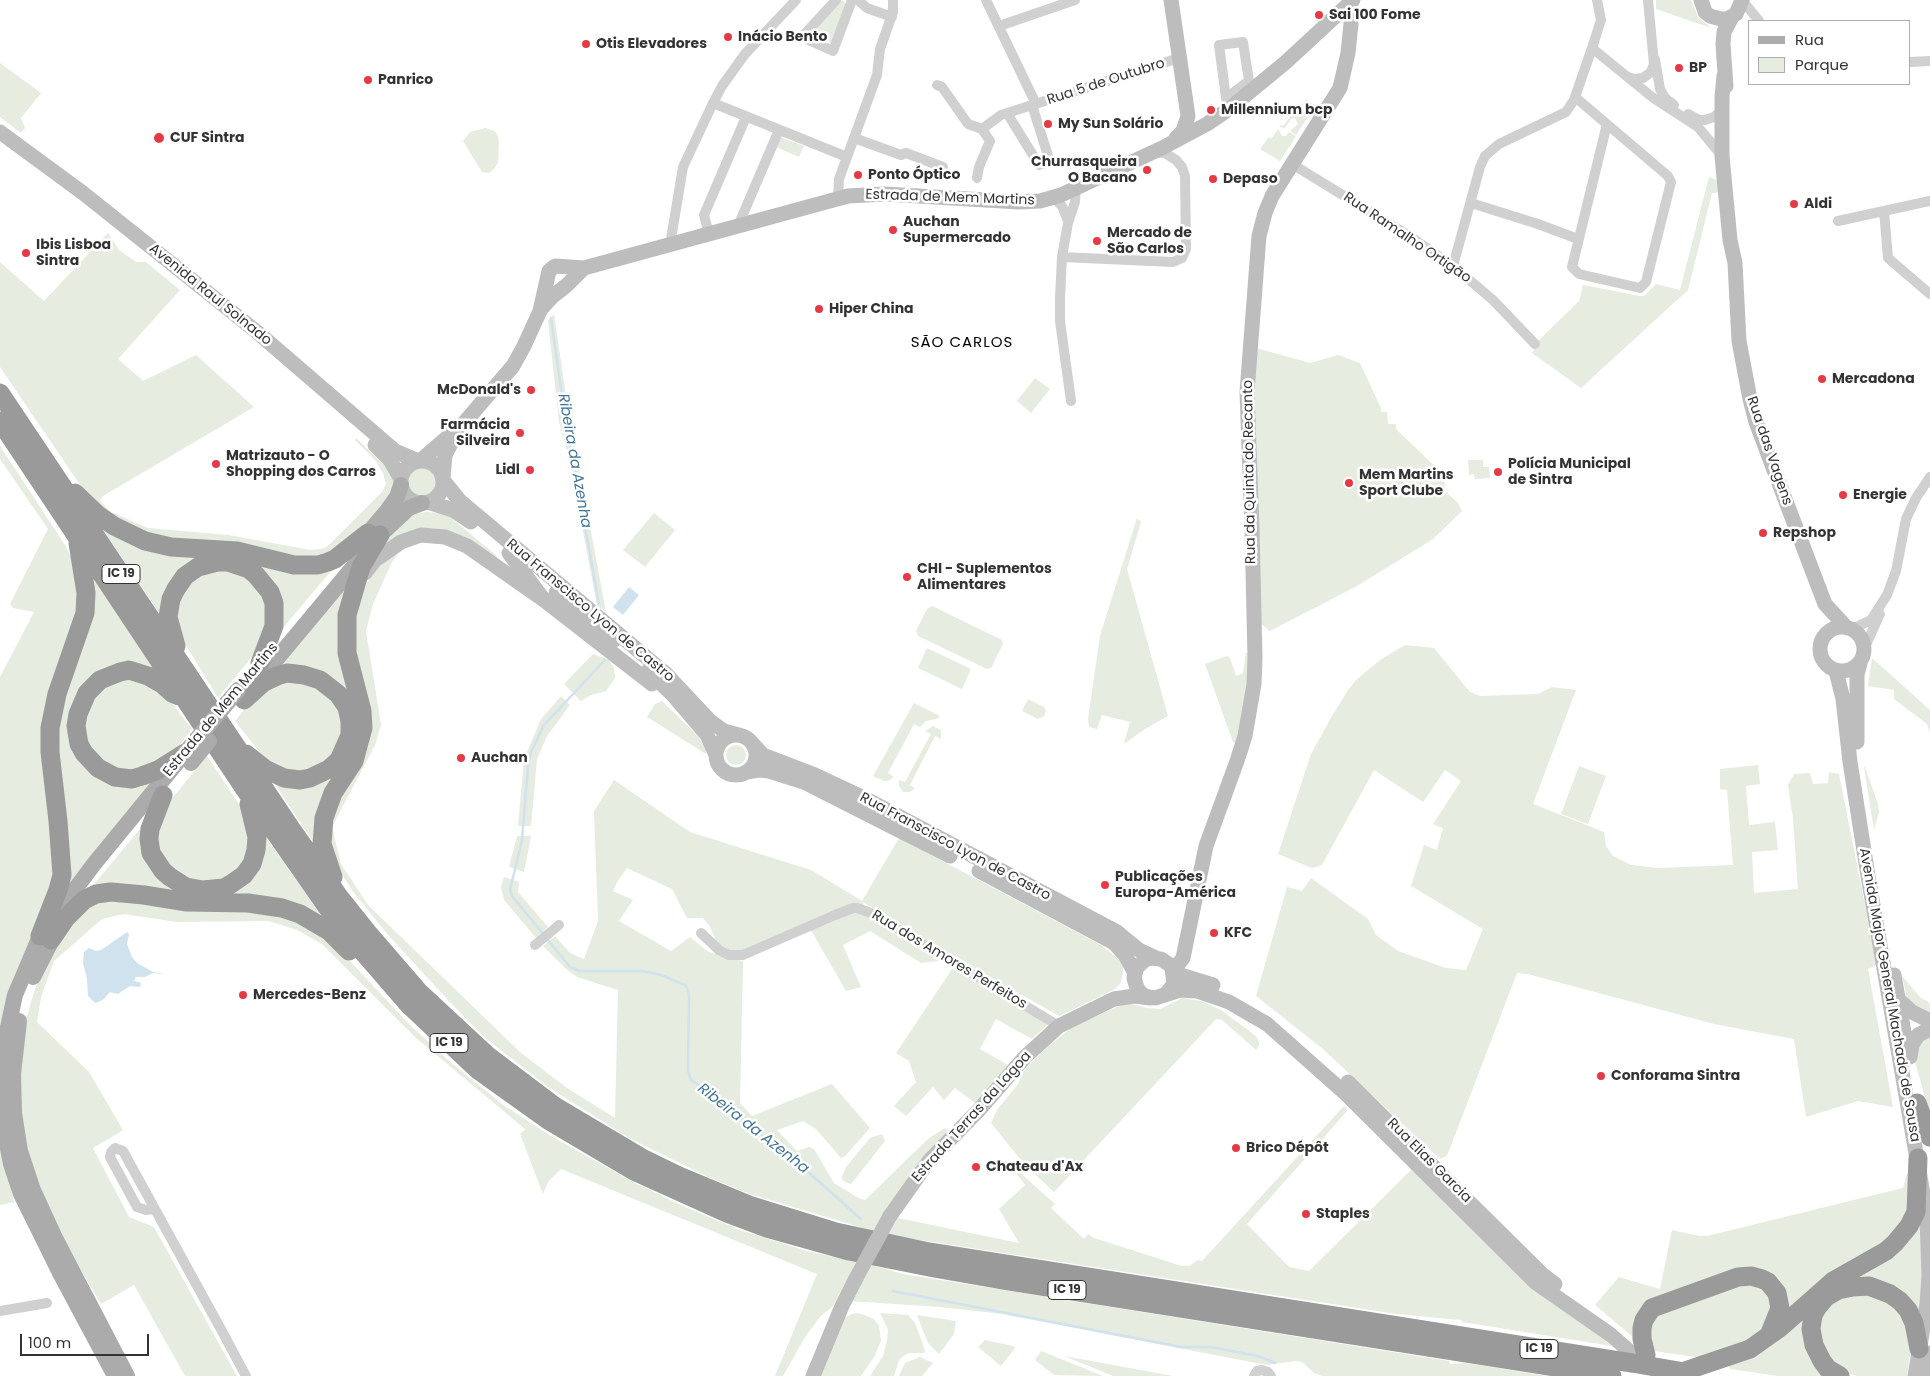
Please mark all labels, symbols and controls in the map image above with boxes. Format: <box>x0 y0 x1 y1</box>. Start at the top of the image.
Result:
place label: Sai 100 Fome <box>1329 7 1421 23</box>
marker: Sai 100 Fome <box>1313 9 1325 21</box>
legend <box>1748 20 1910 85</box>
place label: Inácio Bento <box>738 29 827 45</box>
text: Rua <box>1795 29 1824 50</box>
marker: Inácio Bento <box>722 31 734 43</box>
place label: Otis Elevadores <box>596 36 707 52</box>
marker: Otis Elevadores <box>580 38 592 50</box>
text: Parque <box>1795 54 1848 75</box>
street label: Rua 5 de Outubro <box>1045 55 1167 109</box>
place label: BP <box>1689 60 1707 76</box>
marker: BP <box>1673 62 1685 74</box>
place label: Panrico <box>378 72 433 88</box>
marker: Panrico <box>362 74 374 86</box>
place label: Millennium bcp <box>1221 102 1333 118</box>
marker: Millennium bcp <box>1205 104 1217 116</box>
place label: My Sun Solário <box>1058 116 1163 132</box>
marker: My Sun Solário <box>1042 118 1054 130</box>
place label: CUF Sintra <box>170 130 245 146</box>
marker: CUF Sintra <box>152 131 166 145</box>
place label: Churrasqueira O Bacano <box>1031 154 1137 186</box>
marker: Churrasqueira O Bacano <box>1141 164 1153 176</box>
place label: Ponto Óptico <box>868 167 960 183</box>
marker: Ponto Óptico <box>852 169 864 181</box>
place label: Depaso <box>1223 171 1278 187</box>
marker: Depaso <box>1207 173 1219 185</box>
street label: Estrada de Mem Martins <box>865 187 1035 209</box>
street label: Rua Ramalho Ortigão <box>1340 189 1474 287</box>
place label: Aldi <box>1804 196 1832 212</box>
marker: Aldi <box>1788 198 1800 210</box>
place label: Auchan Supermercado <box>903 214 1011 246</box>
marker: Auchan Supermercado <box>887 224 899 236</box>
place label: Mercado de São Carlos <box>1107 225 1192 258</box>
marker: Mercado de São Carlos <box>1091 235 1103 247</box>
place label: Ibis Lisboa Sintra <box>36 237 111 270</box>
street label: Avenida Raul Solnado <box>145 240 275 350</box>
marker: Ibis Lisboa Sintra <box>20 247 32 259</box>
place label: Hiper China <box>829 301 914 317</box>
marker: Hiper China <box>813 303 825 315</box>
district label: SÃO CARLOS <box>909 334 1015 352</box>
place label: Mercadona <box>1832 371 1915 387</box>
marker: Mercadona <box>1816 373 1828 385</box>
street label: Rua da Quinta do Recanto <box>1240 380 1260 564</box>
place label: McDonald's <box>437 382 521 398</box>
marker: McDonald's <box>525 384 537 396</box>
water label: Ribeira da Azenha <box>553 392 595 530</box>
street label: Rua das Vagens <box>1743 394 1795 508</box>
place label: Farmácia Silveira <box>440 417 510 450</box>
marker: Farmácia Silveira <box>514 427 526 439</box>
place label: Matrizauto - O Shopping dos Carros <box>226 448 376 481</box>
place label: Polícia Municipal de Sintra <box>1508 456 1631 488</box>
marker: Matrizauto - O Shopping dos Carros <box>210 458 222 470</box>
place label: Lidl <box>496 462 520 478</box>
marker: Lidl <box>524 464 536 476</box>
marker: Polícia Municipal de Sintra <box>1492 466 1504 478</box>
place label: Mem Martins Sport Clube <box>1359 467 1454 500</box>
marker: Mem Martins Sport Clube <box>1343 477 1355 489</box>
place label: Energie <box>1853 487 1907 503</box>
marker: Energie <box>1837 489 1849 501</box>
place label: Repshop <box>1773 525 1836 541</box>
marker: Repshop <box>1757 527 1769 539</box>
street label: Rua Franscisco Lyon de Castro <box>503 536 677 686</box>
place label: CHI - Suplementos Alimentares <box>917 561 1052 594</box>
road number: IC 19 <box>102 564 140 584</box>
marker: CHI - Suplementos Alimentares <box>901 571 913 583</box>
street label: Estrada de Mem Martins <box>160 640 282 780</box>
place label: Auchan <box>471 750 528 766</box>
marker: Auchan <box>455 752 467 764</box>
street label: Rua Franscisco Lyon de Castro <box>857 789 1053 905</box>
street label: Avenida Major General Machado de Sousa <box>1855 847 1923 1143</box>
place label: Publicações Europa-América <box>1115 869 1236 902</box>
marker: Publicações Europa-América <box>1099 879 1111 891</box>
street label: Rua dos Amores Perfeitos <box>868 907 1030 1013</box>
place label: KFC <box>1224 925 1252 941</box>
marker: KFC <box>1208 927 1220 939</box>
place label: Mercedes-Benz <box>253 987 366 1003</box>
marker: Mercedes-Benz <box>237 989 249 1001</box>
road number: IC 19 <box>430 1034 468 1052</box>
street label: Estrada Terras da Lagoa <box>909 1048 1035 1186</box>
place label: Conforama Sintra <box>1611 1068 1740 1084</box>
marker: Conforama Sintra <box>1595 1070 1607 1082</box>
water label: Ribeira da Azenha <box>694 1080 812 1178</box>
street label: Rua Elias Garcia <box>1383 1115 1475 1207</box>
place label: Brico Dépôt <box>1246 1140 1329 1156</box>
marker: Brico Dépôt <box>1230 1142 1242 1154</box>
place label: Chateau d'Ax <box>986 1159 1083 1175</box>
marker: Chateau d'Ax <box>970 1161 982 1173</box>
place label: Staples <box>1316 1206 1370 1222</box>
marker: Staples <box>1300 1208 1312 1220</box>
road number: IC 19 <box>1048 1280 1086 1300</box>
scale bar <box>22 1324 151 1356</box>
text: 100 m <box>28 1332 71 1353</box>
road number: IC 19 <box>1520 1340 1558 1358</box>

